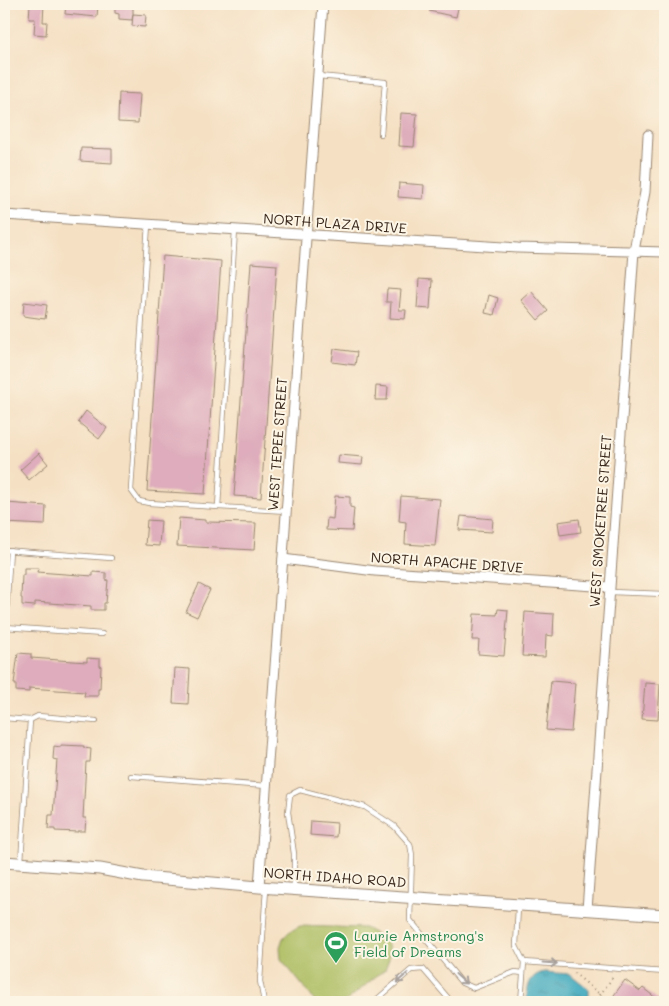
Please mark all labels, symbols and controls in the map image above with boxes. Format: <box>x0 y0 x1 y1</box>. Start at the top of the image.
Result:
street label: NORTH PLAZA DRIVE <box>263 209 407 237</box>
street label: WEST TEPEE STREET <box>263 376 291 511</box>
street label: WEST SMOKETREE STREET <box>584 434 616 608</box>
street label: NORTH APACHE DRIVE <box>370 547 524 577</box>
street label: NORTH IDAHO ROAD <box>263 863 407 891</box>
place label: Laurie Armstrong's Field of Dreams <box>354 926 484 961</box>
sports icon: Laurie Armstrong's Field of Dreams <box>323 930 349 964</box>
one-way arrow <box>541 959 557 968</box>
one-way arrow <box>396 972 409 984</box>
one-way arrow <box>454 973 467 985</box>

